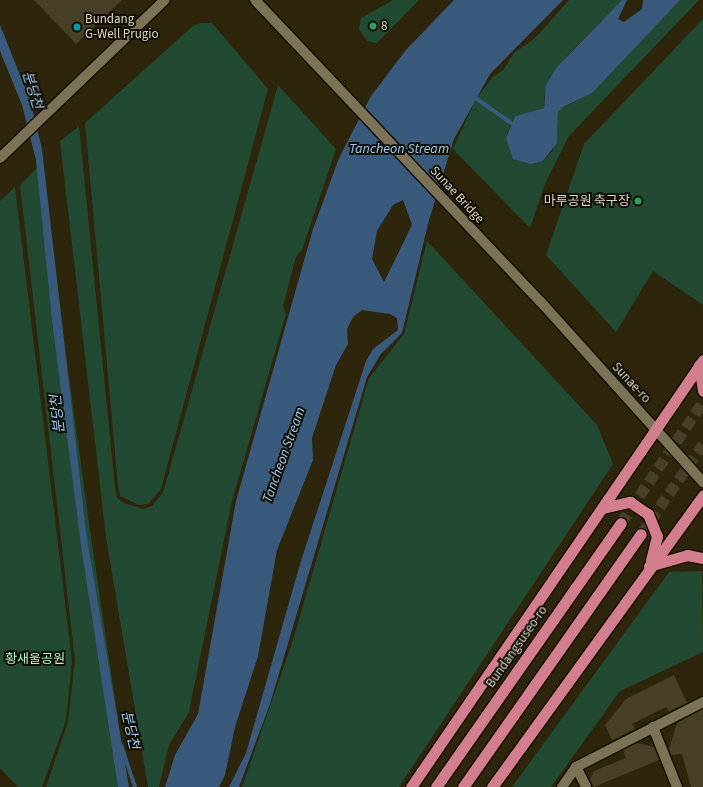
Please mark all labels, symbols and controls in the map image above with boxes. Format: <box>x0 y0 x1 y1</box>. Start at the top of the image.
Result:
place label: Bundang G-Well Prugio <box>85 12 159 43</box>
place label: 8 <box>381 18 387 34</box>
marker: 8 <box>368 21 378 31</box>
marker: Bundang G-Well Prugio <box>72 22 82 32</box>
water label: 분당천 <box>18 69 46 111</box>
water label: Tancheon Stream <box>349 141 449 157</box>
street label: Sunae Bridge <box>427 163 487 227</box>
place label: 마루공원 축구장 <box>544 193 630 209</box>
marker: 마루공원 축구장 <box>633 196 643 206</box>
street label: Sunae-ro <box>608 359 654 407</box>
water label: 분당천 <box>48 394 68 434</box>
water label: Tancheon Stream <box>259 405 309 505</box>
street label: Bundangsuseo-ro <box>483 603 551 691</box>
park label: 황새울공원 <box>5 651 65 667</box>
water label: 분당천 <box>117 709 143 751</box>

